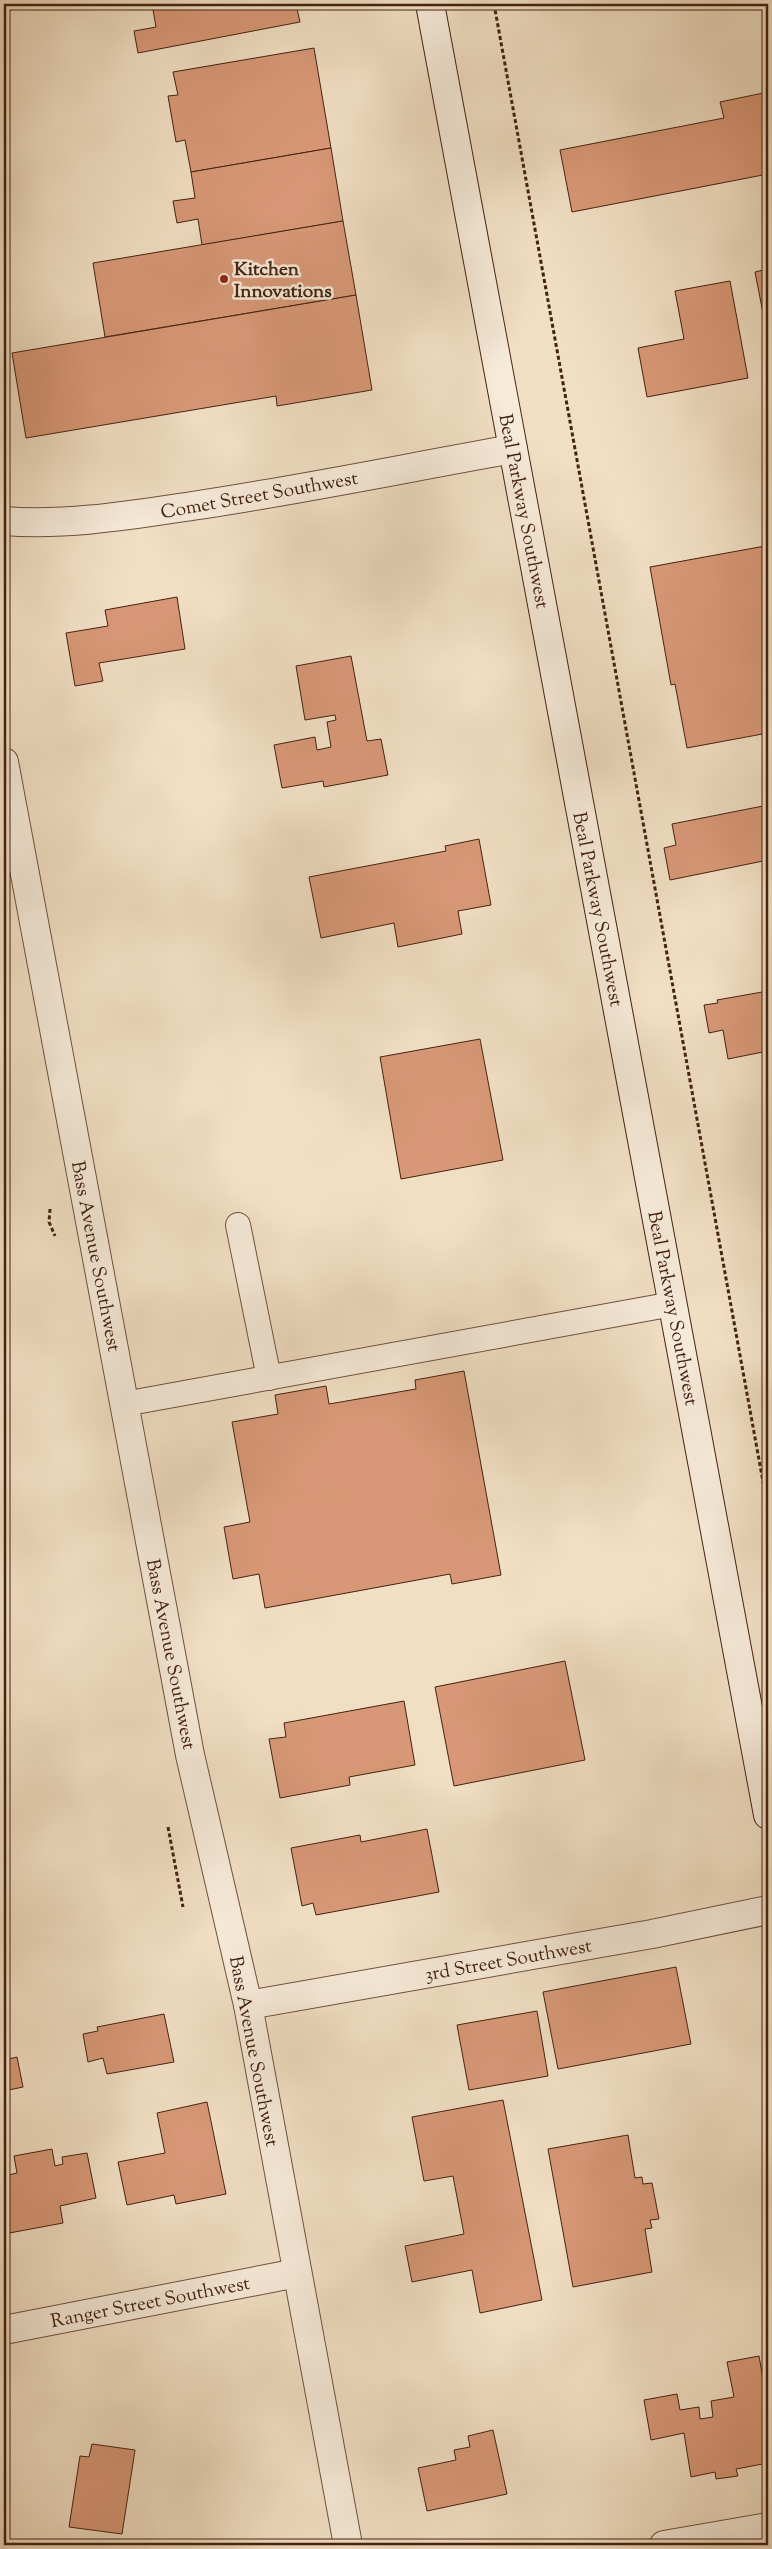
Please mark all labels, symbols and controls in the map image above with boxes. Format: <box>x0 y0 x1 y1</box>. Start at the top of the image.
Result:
place label: Kitchen Innovations <box>234 257 332 306</box>
marker: Kitchen Innovations <box>218 273 230 285</box>
street label: Beal Parkway Southwest <box>490 412 555 612</box>
street label: Comet Street Southwest <box>159 466 361 527</box>
street label: Beal Parkway Southwest <box>564 810 629 1010</box>
street label: Bass Avenue Southwest <box>63 1159 126 1355</box>
street label: Beal Parkway Southwest <box>639 1209 704 1409</box>
street label: Bass Avenue Southwest <box>138 1557 201 1753</box>
street label: 3rd Street Southwest <box>423 1933 595 1989</box>
street label: Bass Avenue Southwest <box>221 1954 284 2150</box>
street label: Ranger Street Southwest <box>49 2271 253 2336</box>

